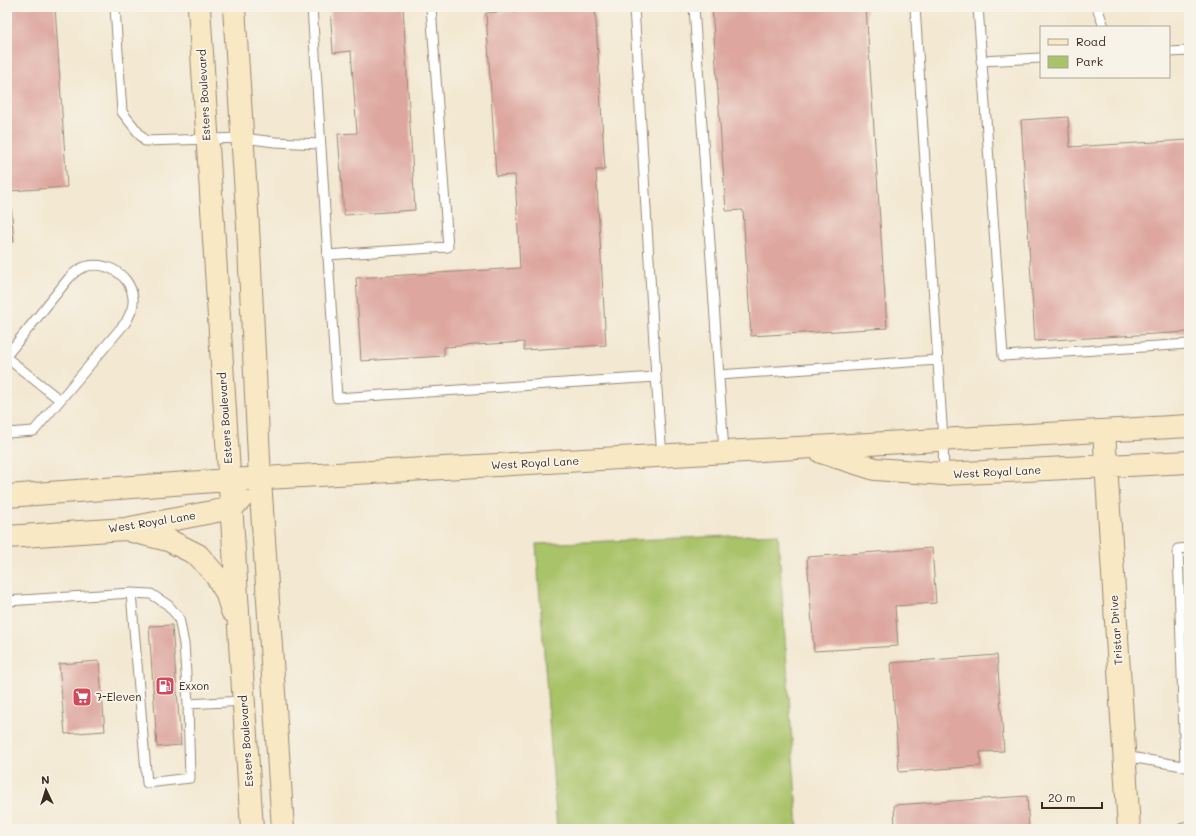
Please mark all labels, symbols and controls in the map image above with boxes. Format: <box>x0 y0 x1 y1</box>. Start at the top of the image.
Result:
legend <box>1040 26 1170 78</box>
text: Road <box>1076 33 1106 49</box>
street label: Esters Boulevard <box>194 49 213 141</box>
text: Park <box>1076 53 1103 69</box>
street label: Esters Boulevard <box>214 372 235 464</box>
street label: West Royal Lane <box>491 453 580 472</box>
street label: West Royal Lane <box>953 462 1042 481</box>
street label: West Royal Lane <box>107 507 197 536</box>
street label: Tristar Drive <box>1106 594 1125 666</box>
fuel station icon: Exxon <box>154 675 176 697</box>
place label: Exxon <box>179 678 209 693</box>
supermarket icon: 7-Eleven <box>71 686 93 708</box>
place label: 7-Eleven <box>96 689 141 704</box>
street label: Esters Boulevard <box>235 695 256 787</box>
north arrow <box>26 770 66 810</box>
text: N <box>41 772 50 787</box>
scale bar <box>1042 784 1102 810</box>
text: 20 m <box>1048 789 1076 805</box>

